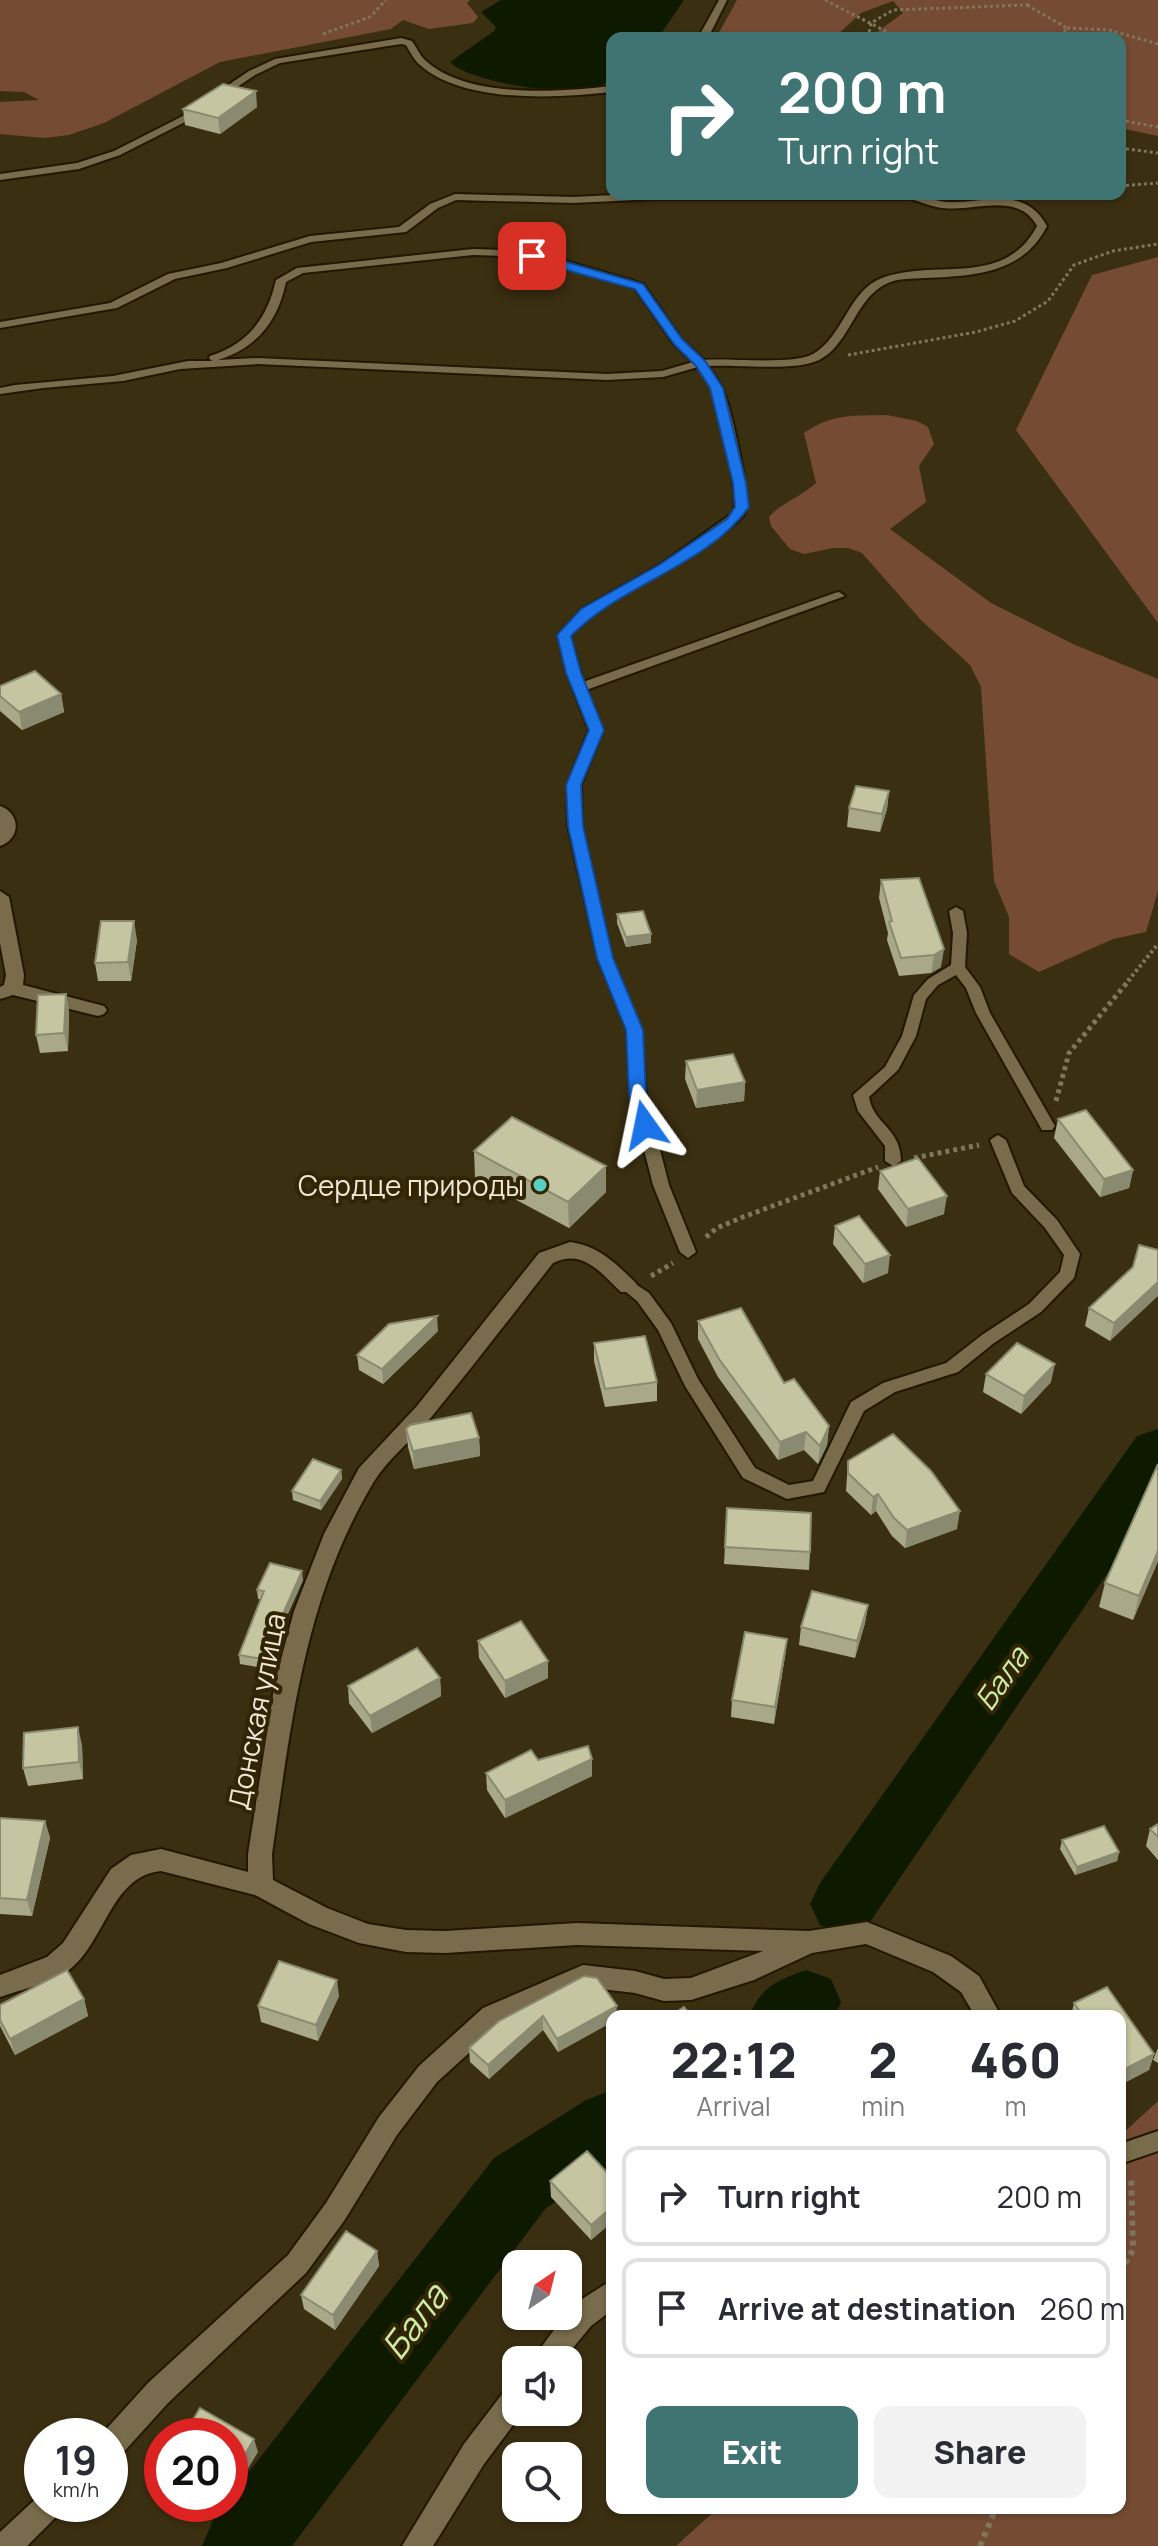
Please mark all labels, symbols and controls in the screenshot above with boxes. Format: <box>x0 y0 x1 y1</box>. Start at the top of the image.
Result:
text: 200 m <box>778 53 947 130</box>
icon: right <box>646 64 750 168</box>
text: Turn right <box>778 126 939 175</box>
pin <box>498 222 566 290</box>
icon: arrive <box>510 234 554 278</box>
position arrow <box>603 1083 687 1167</box>
place label: Сердце природы <box>298 1166 524 1204</box>
marker: Сердце природы <box>531 1176 549 1194</box>
street label: Донская улица <box>218 1610 294 1812</box>
water label: Бала <box>964 1637 1038 1718</box>
text: 22:12 <box>671 2027 797 2092</box>
text: 2 <box>869 2027 898 2092</box>
text: 460 <box>970 2027 1061 2092</box>
text: Arrival <box>697 2088 771 2124</box>
text: min <box>861 2088 905 2124</box>
text: m <box>1004 2088 1026 2124</box>
icon: right <box>650 2174 694 2218</box>
text: Turn right <box>718 2176 861 2217</box>
text: 200 m <box>997 2176 1082 2217</box>
north arrow <box>502 2250 582 2330</box>
map controls <box>502 2250 582 2522</box>
water label: Бала <box>370 2272 460 2369</box>
icon: arrive <box>650 2286 694 2330</box>
text: Arrive at destination <box>718 2288 1016 2329</box>
text: 260 m <box>1040 2288 1125 2329</box>
button: sound <box>502 2346 582 2426</box>
button: Exit <box>646 2406 858 2498</box>
button: Share <box>874 2406 1086 2498</box>
speed limit sign: 20 <box>144 2418 248 2522</box>
text: 19 <box>55 2432 97 2487</box>
button: search <box>502 2442 582 2522</box>
text: km/h <box>53 2476 99 2503</box>

